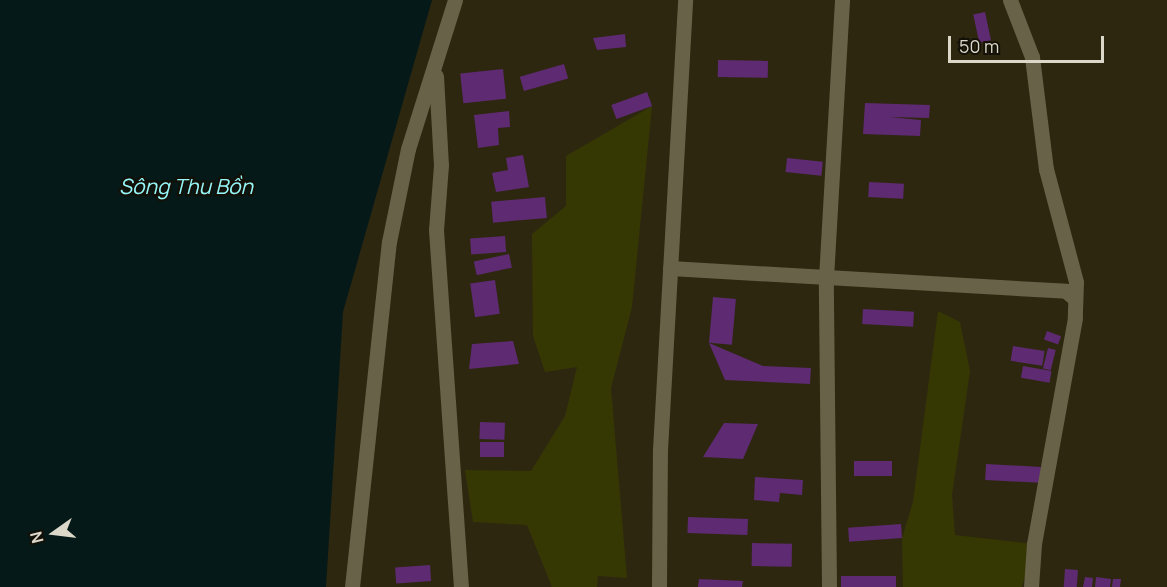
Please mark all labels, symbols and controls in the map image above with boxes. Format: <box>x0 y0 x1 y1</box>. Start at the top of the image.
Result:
scale bar <box>951 24 1107 62</box>
text: 50 m <box>959 34 999 58</box>
water label: Sông Thu Bồn <box>119 173 253 199</box>
north arrow <box>24 503 84 563</box>
text: N <box>24 529 49 546</box>

